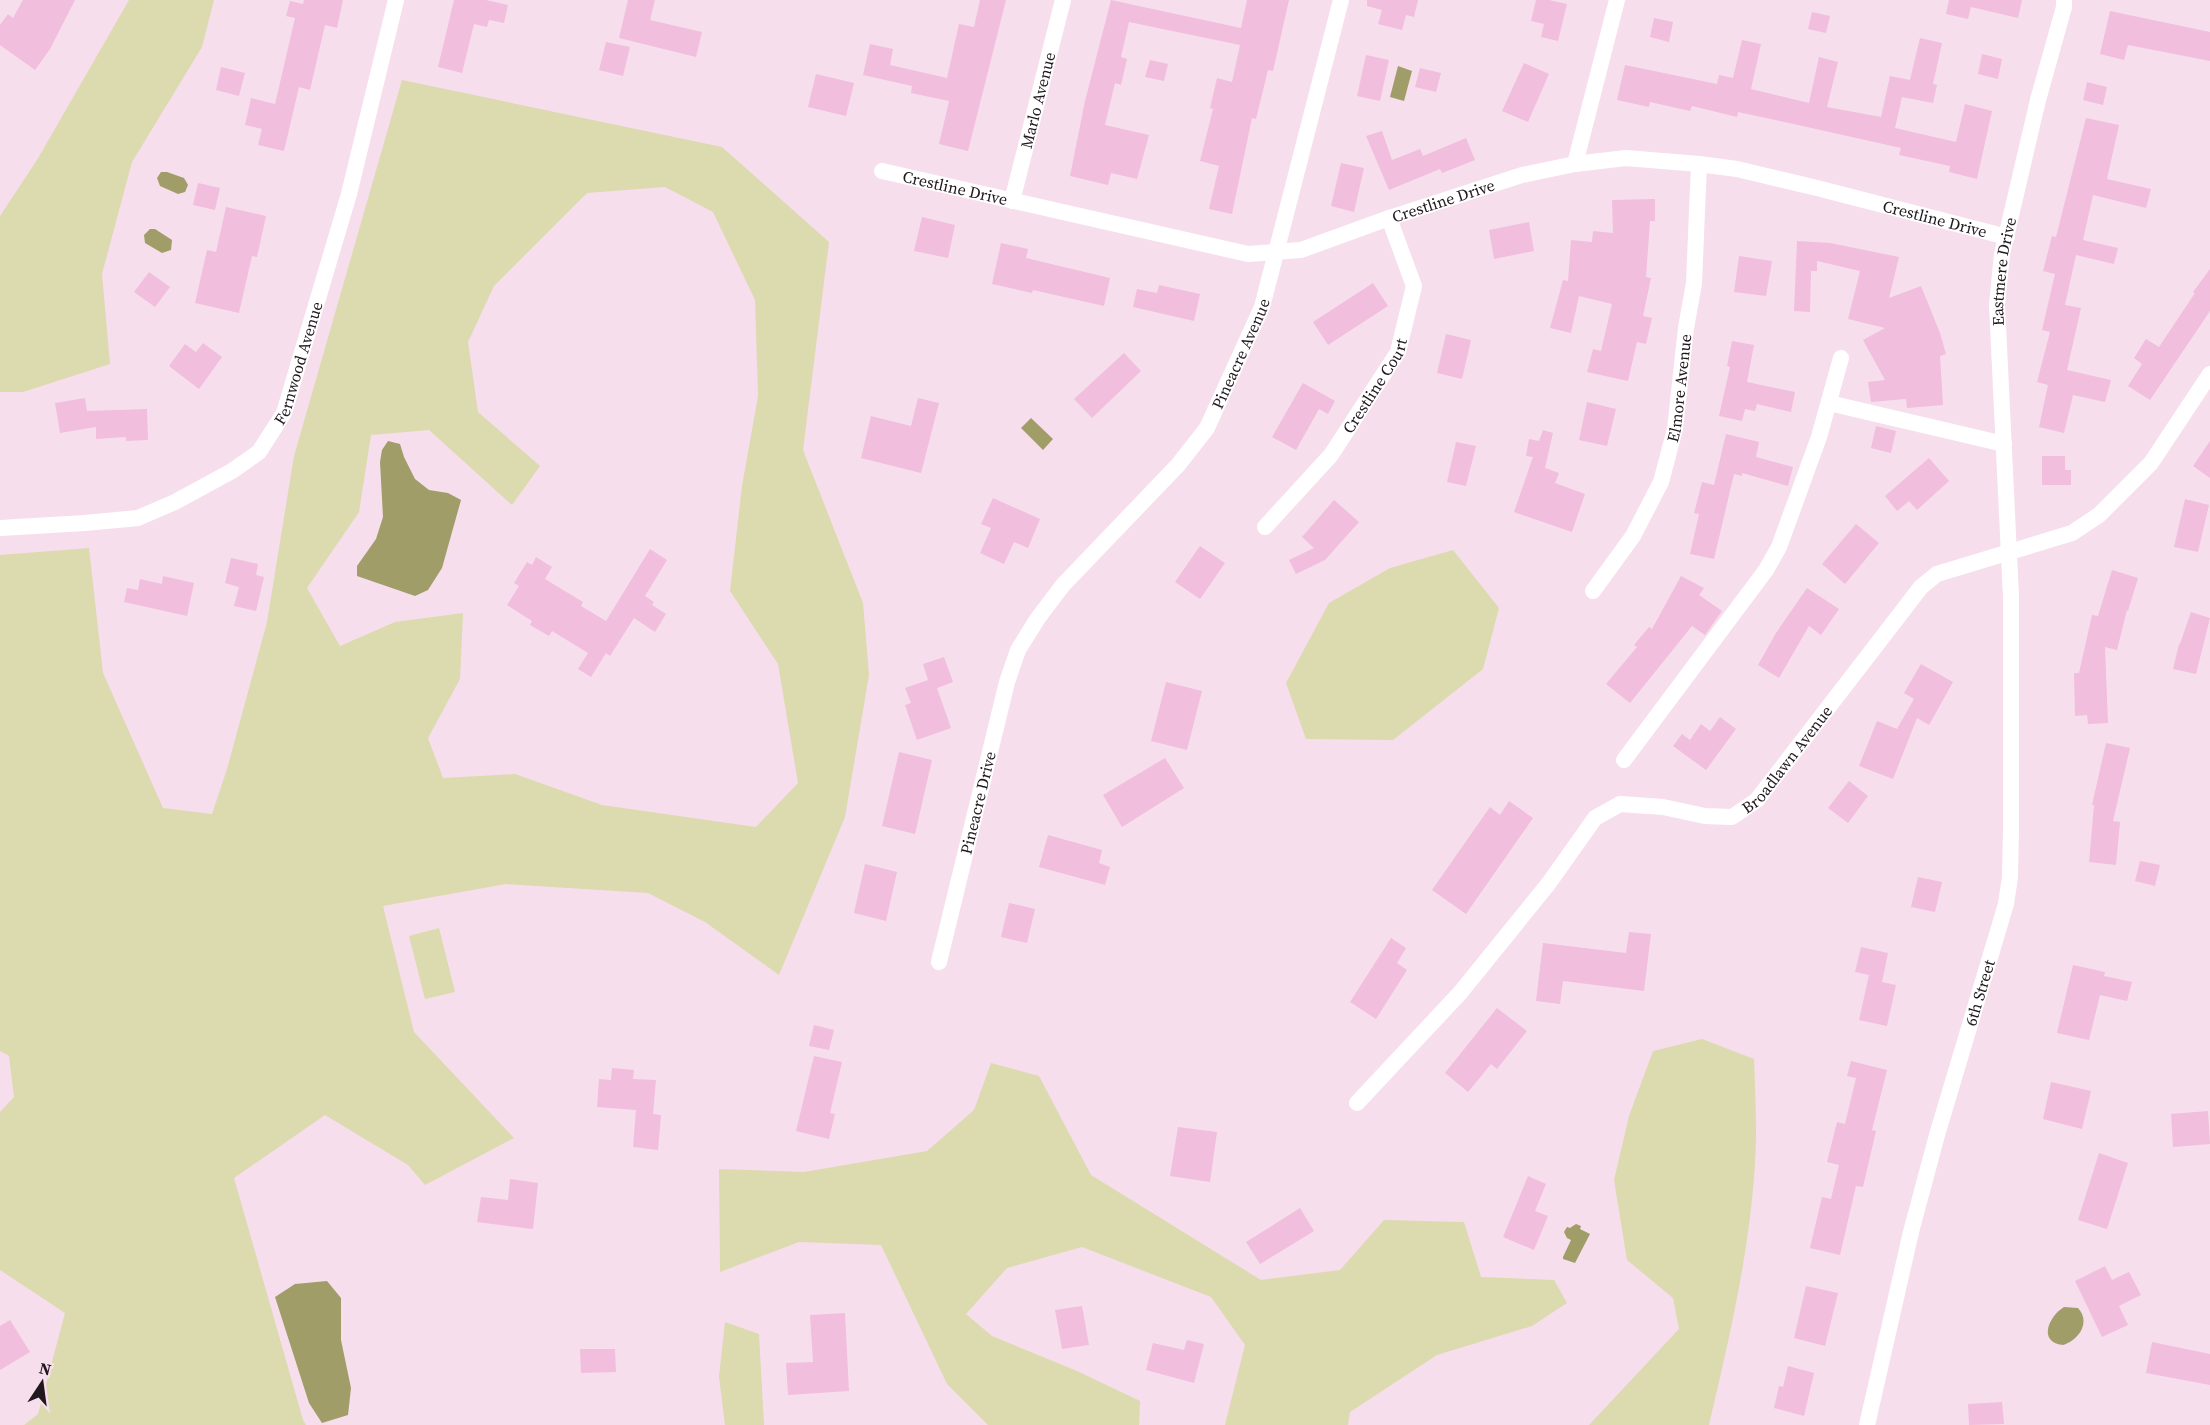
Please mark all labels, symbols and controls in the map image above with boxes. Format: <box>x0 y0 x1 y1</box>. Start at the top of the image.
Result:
street label: Marlo Avenue <box>1015 50 1060 151</box>
street label: Crestline Drive <box>901 165 1010 210</box>
street label: Crestline Drive <box>1389 174 1497 227</box>
street label: Crestline Drive <box>1881 194 1989 242</box>
street label: Eastmere Drive <box>1986 215 2021 326</box>
street label: Pineacre Avenue <box>1206 296 1275 412</box>
street label: Fernwood Avenue <box>268 299 328 429</box>
street label: Elmore Avenue <box>1661 333 1696 444</box>
street label: Crestline Court <box>1337 335 1412 437</box>
street label: Broadlawn Avenue <box>1737 701 1837 818</box>
street label: Pineacre Drive <box>955 749 1001 856</box>
street label: 6th Street <box>1959 956 2000 1028</box>
north arrow <box>12 1353 72 1413</box>
text: N <box>37 1356 54 1380</box>

